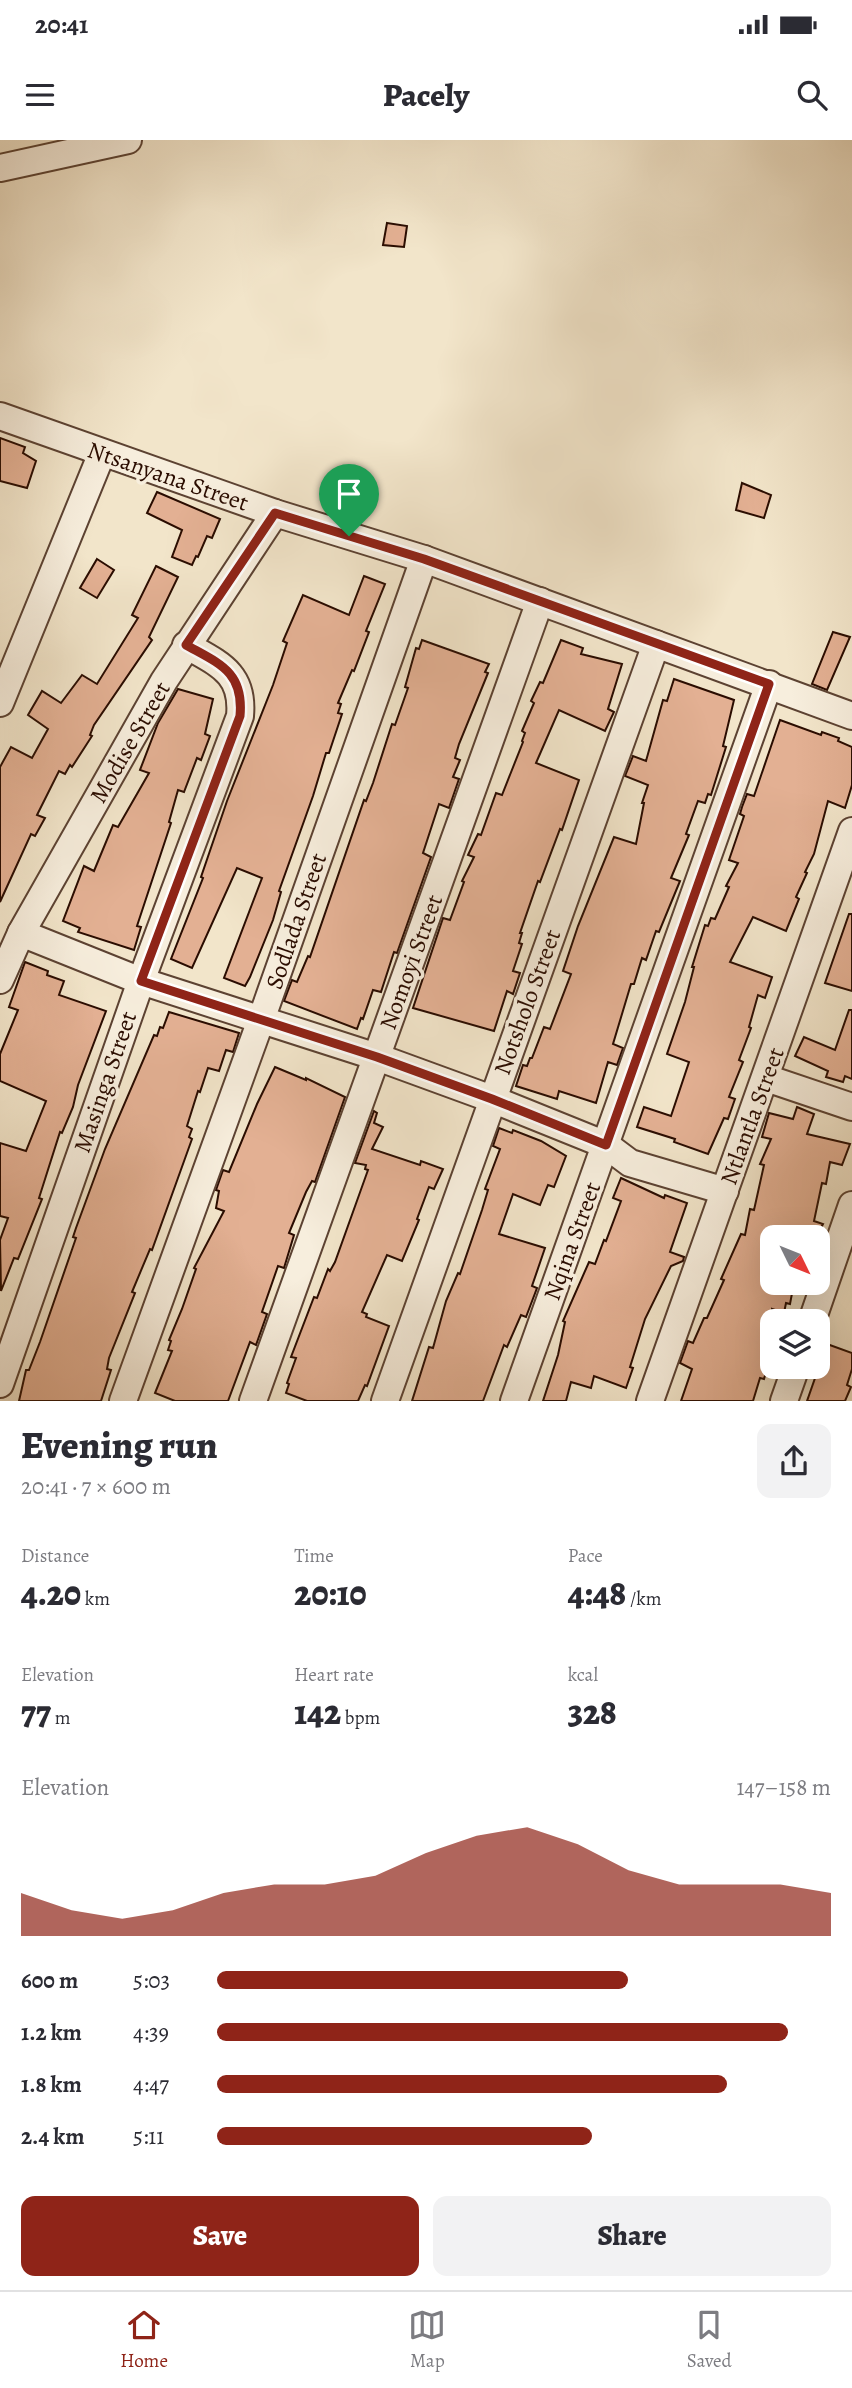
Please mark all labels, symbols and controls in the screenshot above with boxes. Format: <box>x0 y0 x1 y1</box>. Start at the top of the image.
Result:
text: 20:41 <box>35 7 88 42</box>
text: Pacely <box>383 73 469 117</box>
icon: menu <box>21 76 59 114</box>
icon: search <box>793 76 831 114</box>
street label: Ntsanyana Street <box>83 433 253 519</box>
pin <box>319 464 379 536</box>
icon: arrive <box>330 475 368 513</box>
street label: Modise Street <box>82 675 178 809</box>
street label: Sodlada Street <box>258 849 334 993</box>
street label: Nomoyi Street <box>372 890 450 1034</box>
street label: Notsholo Street <box>486 925 568 1079</box>
street label: Masinga Street <box>66 1007 144 1157</box>
street label: Ntlantla Street <box>712 1043 792 1189</box>
street label: Nqina Street <box>536 1177 608 1305</box>
north arrow <box>760 1225 830 1295</box>
map controls <box>760 1225 830 1379</box>
button: layers <box>760 1309 830 1379</box>
text: Evening run <box>21 1419 218 1471</box>
button: share <box>757 1424 831 1498</box>
text: 20:41 · 7 × 600 m <box>21 1471 171 1502</box>
text: Distance <box>21 1543 89 1569</box>
text: Time <box>294 1543 334 1569</box>
text: Pace <box>568 1543 603 1569</box>
text: 4.20 <box>21 1569 81 1617</box>
text: 20:10 <box>294 1569 367 1617</box>
text: 4:48 <box>568 1569 626 1617</box>
text: km <box>81 1586 110 1612</box>
text: /km <box>626 1586 661 1612</box>
text: Elevation <box>21 1662 94 1688</box>
text: Heart rate <box>294 1662 374 1688</box>
text: kcal <box>568 1662 598 1688</box>
text: 77 <box>21 1688 51 1736</box>
text: 142 <box>294 1688 341 1736</box>
text: 328 <box>568 1688 617 1736</box>
text: m <box>51 1705 71 1731</box>
text: bpm <box>341 1705 380 1731</box>
text: Elevation <box>21 1772 109 1803</box>
text: 147–158 m <box>736 1772 831 1803</box>
text: 600 m <box>21 1965 78 1996</box>
text: 5:03 <box>133 1965 170 1996</box>
text: 1.2 km <box>21 2017 82 2048</box>
text: 4:39 <box>133 2017 169 2048</box>
text: 1.8 km <box>21 2069 82 2100</box>
text: 4:47 <box>133 2069 169 2100</box>
text: 2.4 km <box>21 2121 84 2152</box>
text: 5:11 <box>133 2121 164 2152</box>
button: Save <box>21 2196 419 2276</box>
button: Share <box>433 2196 831 2276</box>
tab: Home <box>120 2306 168 2374</box>
tab: Map <box>408 2306 446 2374</box>
tab: Saved <box>687 2306 732 2374</box>

